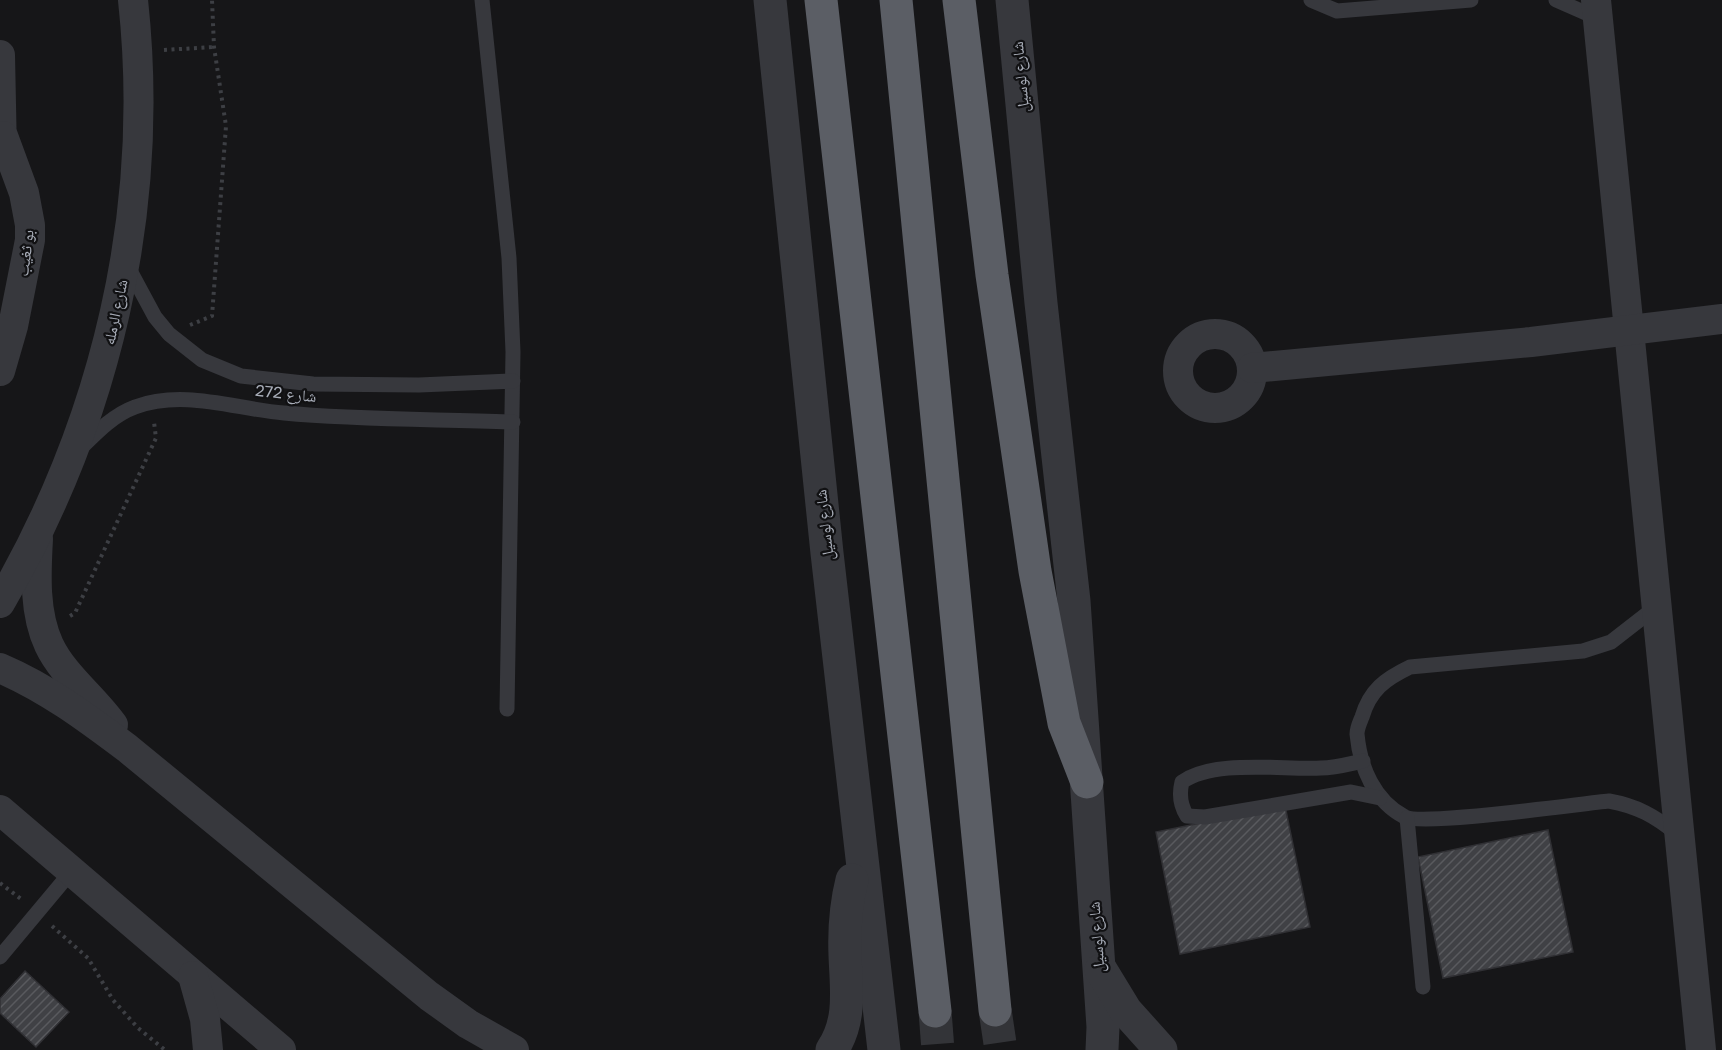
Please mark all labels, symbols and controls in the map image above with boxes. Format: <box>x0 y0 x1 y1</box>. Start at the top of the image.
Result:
street label: شارع لوسيل <box>1007 41 1034 113</box>
street label: بو ثغيب <box>12 229 38 277</box>
street label: شارع الرمله <box>98 277 133 347</box>
street label: شارع 272 <box>254 380 318 407</box>
street label: شارع لوسيل <box>810 489 839 561</box>
street label: شارع لوسيل <box>1084 901 1109 973</box>

